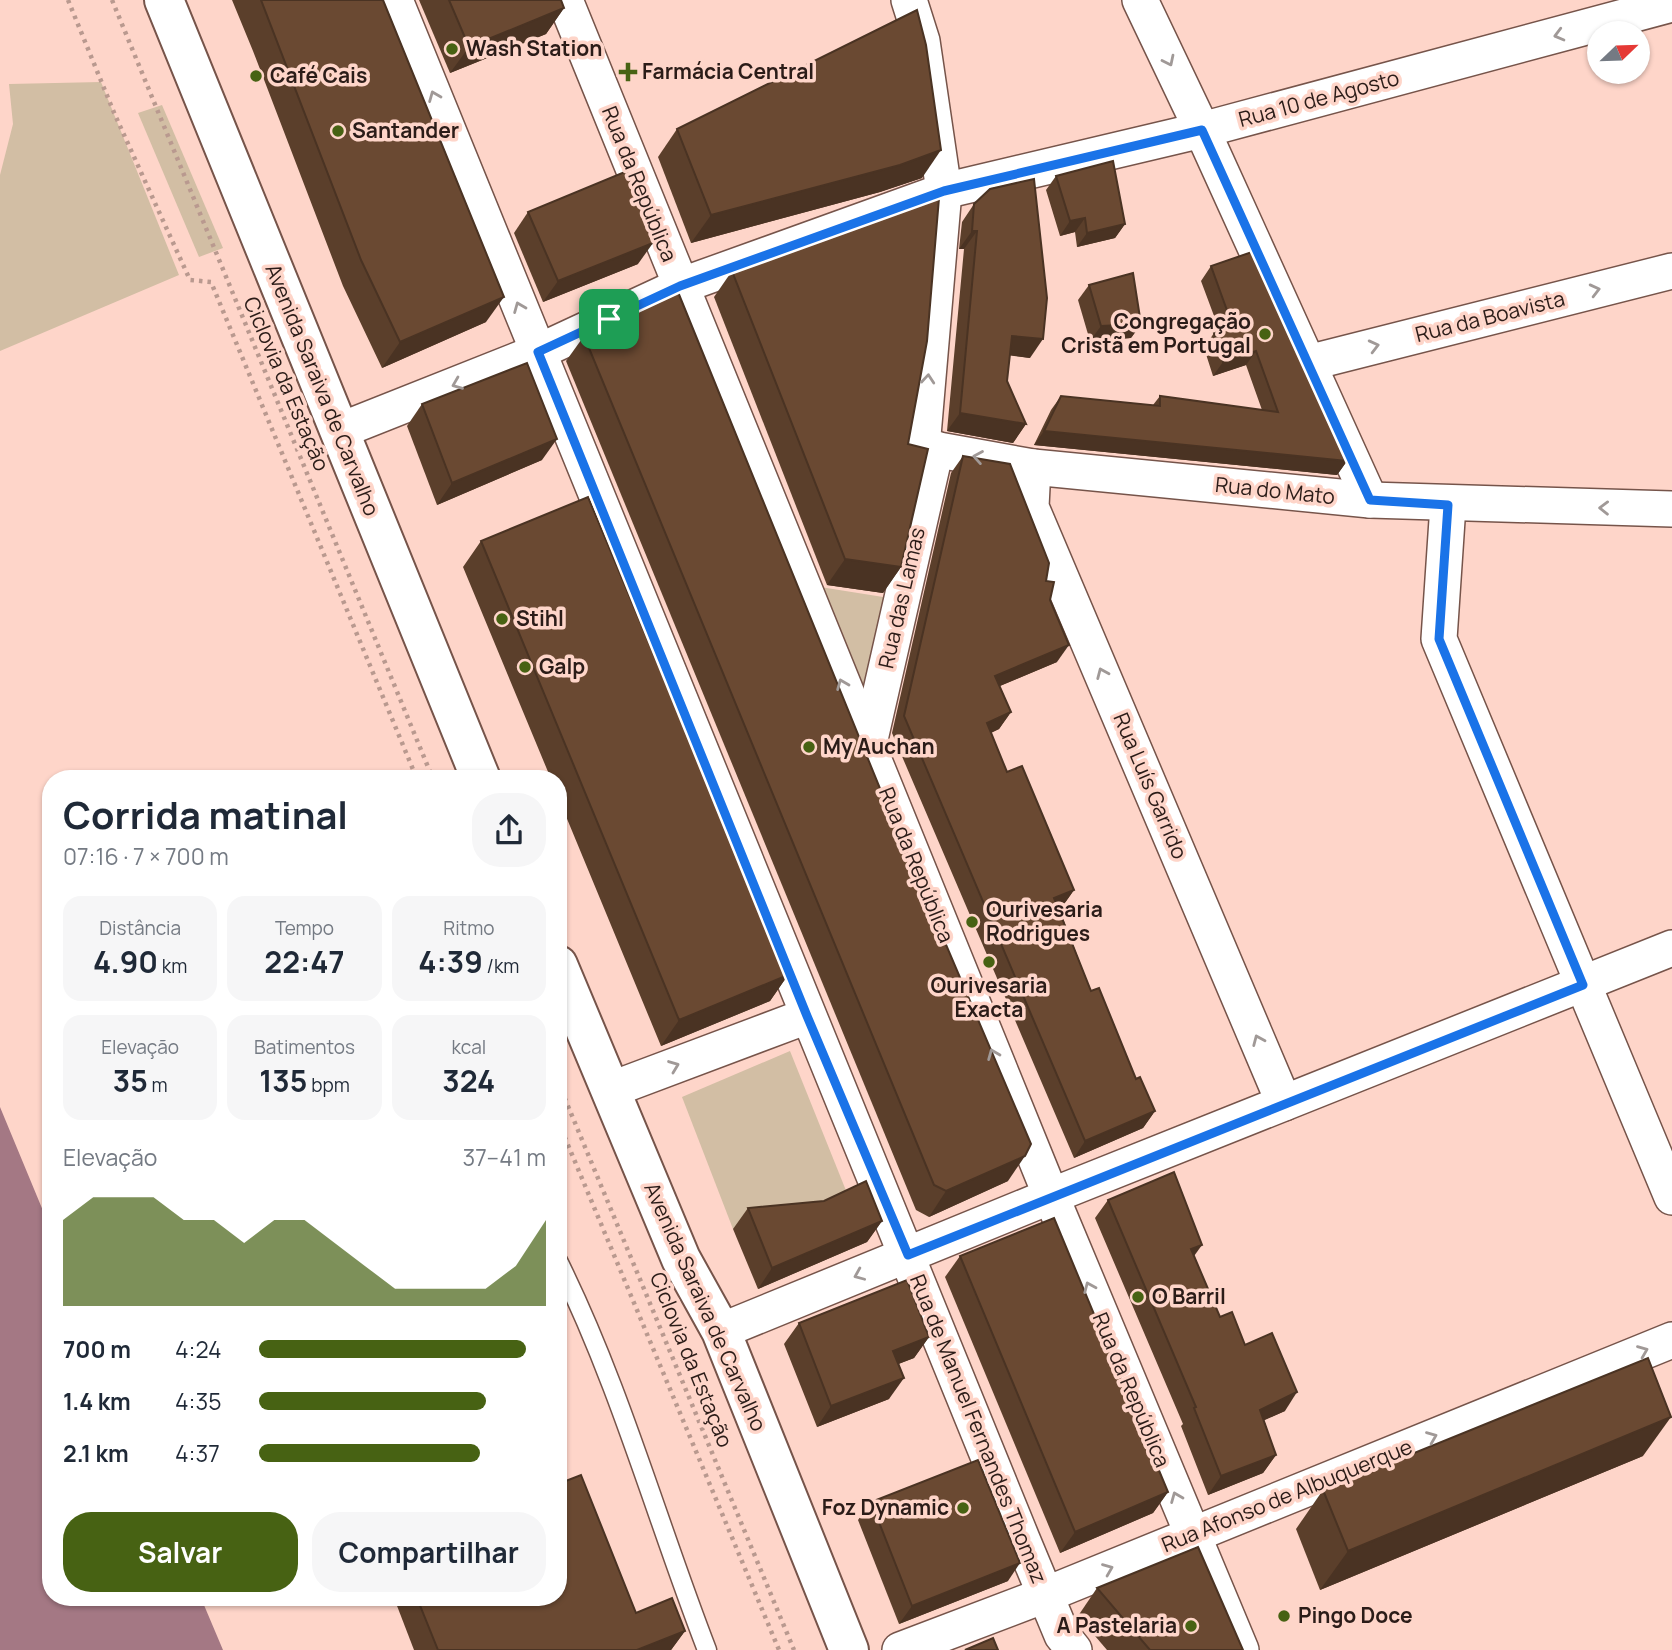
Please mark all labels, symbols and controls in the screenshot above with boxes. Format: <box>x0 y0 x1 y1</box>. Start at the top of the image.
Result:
north arrow <box>1587 21 1650 84</box>
map controls <box>1587 21 1650 84</box>
one-way arrow <box>1553 26 1565 41</box>
place label: Wash Station <box>466 34 602 62</box>
marker: Wash Station <box>444 41 460 57</box>
one-way arrow <box>1161 54 1175 66</box>
place label: Farmácia Central <box>642 57 814 85</box>
place label: Café Cais <box>270 61 367 89</box>
street label: Rua 10 de Agosto <box>1235 63 1402 133</box>
marker: Farmácia Central <box>620 64 636 80</box>
marker: Café Cais <box>248 68 264 84</box>
one-way arrow <box>428 91 442 103</box>
street label: Rua da República <box>596 102 684 266</box>
place label: Santander <box>352 116 459 144</box>
marker: Santander <box>330 123 346 139</box>
street label: Avenida Saraiva de Carvalho <box>260 260 386 520</box>
street label: Rua da Boavista <box>1412 284 1567 348</box>
one-way arrow <box>1589 284 1601 298</box>
pin <box>579 289 639 349</box>
street label: Ciclovia da Estação <box>238 292 336 475</box>
icon: arrive <box>590 300 628 338</box>
one-way arrow <box>514 302 528 314</box>
place label: Congregação Cristã em Portugal <box>1061 307 1251 359</box>
marker: Congregação Cristã em Portugal <box>1257 326 1273 342</box>
one-way arrow <box>1368 340 1380 354</box>
one-way arrow <box>920 373 935 384</box>
one-way arrow <box>452 376 464 390</box>
one-way arrow <box>972 450 984 465</box>
street label: Rua do Mato <box>1214 470 1336 510</box>
one-way arrow <box>1598 500 1609 516</box>
street label: Rua das Lamas <box>871 525 931 671</box>
place label: Stihl <box>516 604 564 632</box>
marker: Stihl <box>494 611 510 627</box>
place label: Galp <box>539 652 585 680</box>
marker: Galp <box>517 659 533 675</box>
one-way arrow <box>1096 668 1110 680</box>
one-way arrow <box>837 679 851 691</box>
street label: Rua Luís Garrido <box>1107 708 1194 863</box>
place label: My Auchan <box>823 732 935 760</box>
marker: My Auchan <box>801 739 817 755</box>
street label: Rua da República <box>873 783 961 947</box>
text: Corrida matinal <box>63 788 348 840</box>
button: share <box>472 793 546 867</box>
text: 07:16 · 7 × 700 m <box>63 840 229 872</box>
place label: Ourivesaria Rodrigues <box>986 895 1103 947</box>
marker: Ourivesaria Rodrigues <box>964 914 980 930</box>
text: Distância <box>99 915 181 941</box>
text: Tempo <box>275 915 334 941</box>
text: Ritmo <box>443 915 494 941</box>
text: 4.90 <box>93 941 158 982</box>
text: 22:47 <box>264 941 345 982</box>
text: 4:39 <box>418 941 483 982</box>
text: km <box>158 953 187 979</box>
text: /km <box>483 953 519 979</box>
marker: Ourivesaria Exacta <box>981 954 997 970</box>
place label: Ourivesaria Exacta <box>931 971 1047 1023</box>
text: Elevação <box>101 1034 179 1060</box>
text: Batimentos <box>254 1034 355 1060</box>
text: kcal <box>451 1034 486 1060</box>
one-way arrow <box>1252 1035 1266 1048</box>
one-way arrow <box>987 1049 1001 1061</box>
text: 35 <box>113 1060 148 1101</box>
text: 135 <box>259 1060 307 1101</box>
text: 324 <box>442 1060 495 1101</box>
one-way arrow <box>667 1060 680 1074</box>
text: m <box>148 1072 168 1098</box>
text: bpm <box>307 1072 350 1098</box>
text: Elevação <box>63 1141 157 1173</box>
text: 37–41 m <box>463 1141 546 1173</box>
street label: Avenida Saraiva de Carvalho <box>638 1178 773 1435</box>
one-way arrow <box>853 1267 865 1281</box>
street label: Ciclovia da Estação <box>644 1268 740 1451</box>
street label: Rua de Manuel Fernandes Thomaz <box>904 1270 1054 1587</box>
one-way arrow <box>1083 1282 1097 1294</box>
place label: O Barril <box>1152 1282 1226 1310</box>
marker: O Barril <box>1130 1289 1146 1305</box>
street label: Rua da República <box>1087 1308 1177 1471</box>
text: 700 m <box>63 1333 131 1365</box>
text: 4:24 <box>175 1333 222 1365</box>
one-way arrow <box>1637 1346 1649 1360</box>
text: 1.4 km <box>63 1385 131 1417</box>
text: 4:35 <box>175 1385 221 1417</box>
one-way arrow <box>1425 1431 1438 1445</box>
street label: Rua Afonso de Albuquerque <box>1157 1432 1416 1558</box>
text: 2.1 km <box>63 1437 129 1469</box>
text: 4:37 <box>175 1437 220 1469</box>
one-way arrow <box>1170 1492 1184 1504</box>
place label: Foz Dynamic <box>822 1493 949 1521</box>
marker: Foz Dynamic <box>955 1500 971 1516</box>
button: Salvar <box>63 1512 298 1592</box>
button: Compartilhar <box>312 1512 546 1592</box>
one-way arrow <box>1102 1564 1114 1578</box>
place label: Pingo Doce <box>1298 1601 1413 1629</box>
marker: Pingo Doce <box>1276 1608 1292 1624</box>
place label: A Pastelaria <box>1057 1611 1177 1639</box>
marker: A Pastelaria <box>1183 1618 1199 1634</box>

